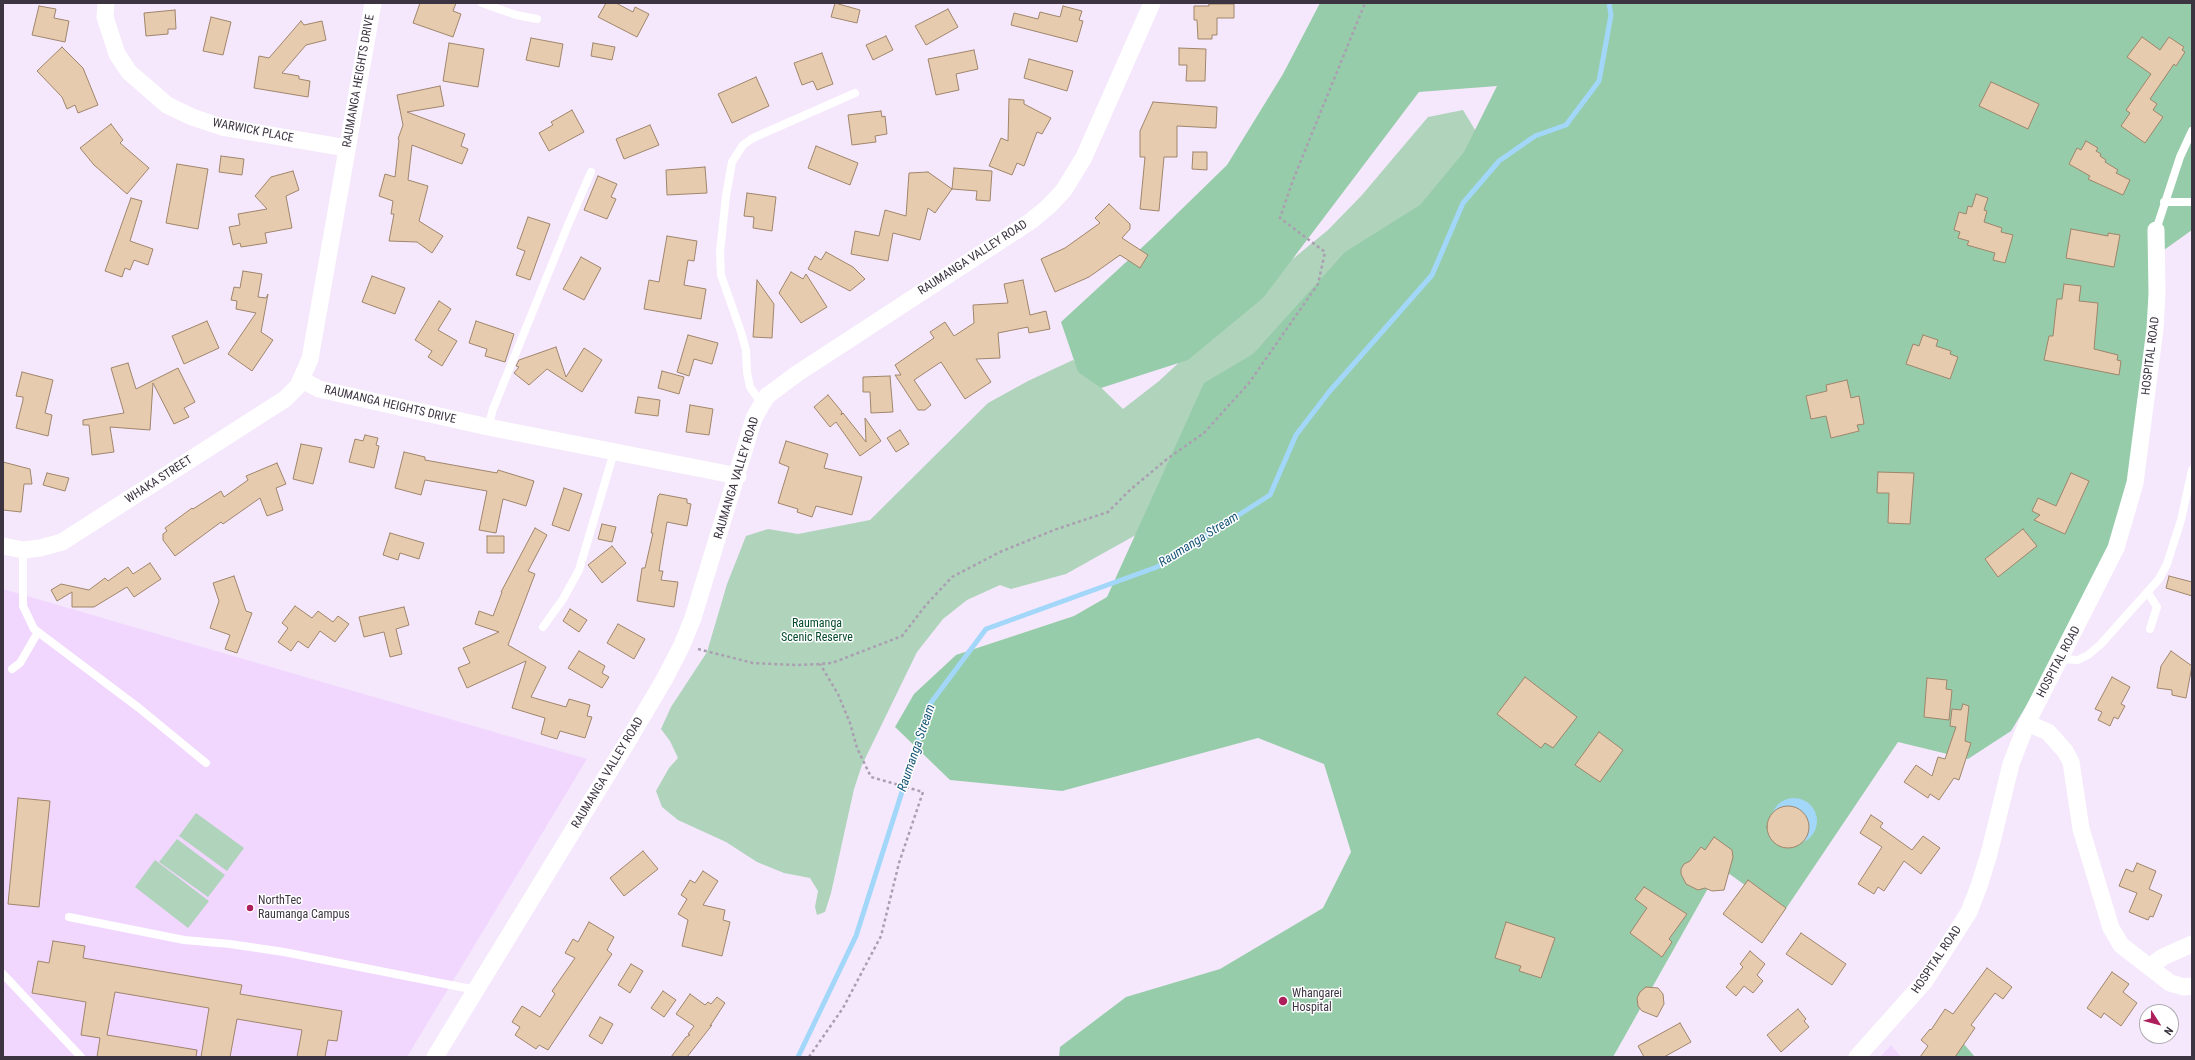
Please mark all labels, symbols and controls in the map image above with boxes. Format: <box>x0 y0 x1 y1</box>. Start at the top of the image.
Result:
street label: RAUMANGA HEIGHTS DRIVE <box>340 13 378 149</box>
street label: WARWICK PLACE <box>211 116 295 146</box>
street label: RAUMANGA VALLEY ROAD <box>916 217 1030 299</box>
street label: HOSPITAL ROAD <box>2139 316 2163 396</box>
street label: RAUMANGA HEIGHTS DRIVE <box>323 383 457 427</box>
street label: RAUMANGA VALLEY ROAD <box>712 415 762 541</box>
street label: WHAKA STREET <box>123 453 195 507</box>
water label: Raumanga Stream <box>1156 509 1242 571</box>
park label: Raumanga Scenic Reserve <box>781 617 853 645</box>
street label: HOSPITAL ROAD <box>2034 624 2084 700</box>
water label: Raumanga Stream <box>895 702 939 794</box>
street label: RAUMANGA VALLEY ROAD <box>569 715 647 831</box>
place label: NorthTec Raumanga Campus <box>258 894 350 922</box>
marker: NorthTec Raumanga Campus <box>245 903 255 913</box>
street label: HOSPITAL ROAD <box>1909 923 1965 997</box>
place label: Whangarei Hospital <box>1292 987 1342 1015</box>
marker: Whangarei Hospital <box>1277 995 1289 1007</box>
north arrow <box>2139 1004 2179 1044</box>
text: N <box>2161 1024 2176 1037</box>

